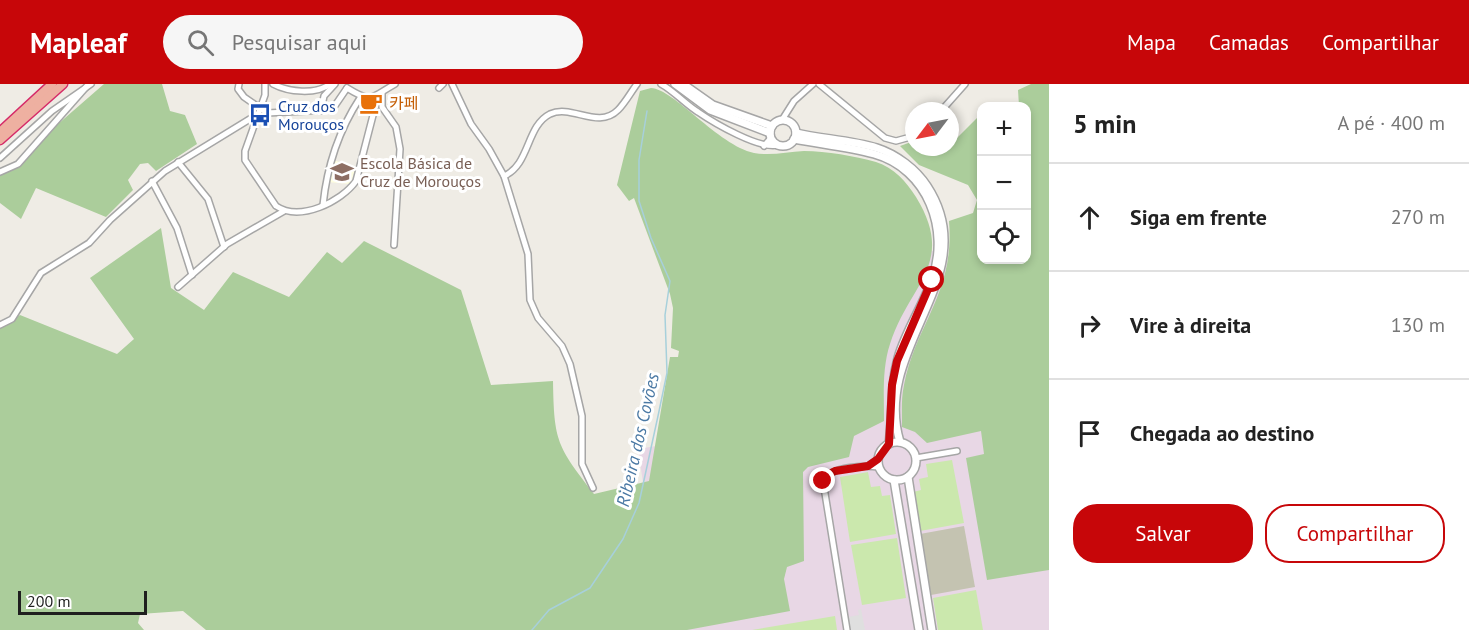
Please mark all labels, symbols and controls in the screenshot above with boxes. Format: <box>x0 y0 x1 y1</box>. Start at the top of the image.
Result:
search box <box>163 15 583 69</box>
text: Mapleaf <box>30 24 127 61</box>
icon: search <box>184 26 217 59</box>
text: Pesquisar aqui <box>232 28 367 56</box>
text: Mapa <box>1127 29 1176 56</box>
text: Camadas <box>1209 29 1289 56</box>
text: Compartilhar <box>1322 29 1439 56</box>
cafe icon: 카페 <box>358 90 384 116</box>
place label: 카페 <box>389 93 418 113</box>
place label: Cruz dos Morouços <box>278 96 344 134</box>
bus stop icon: Cruz dos Morouços <box>247 102 273 128</box>
north arrow <box>905 102 959 156</box>
map controls <box>977 102 1031 264</box>
button: + <box>977 102 1031 156</box>
text: 5 min <box>1073 107 1136 140</box>
text: A pé · 400 m <box>1338 110 1445 136</box>
place label: Escola Básica de Cruz de Morouços <box>360 153 481 191</box>
button: − <box>977 156 1031 210</box>
school or university icon: Escola Básica de Cruz de Morouços <box>329 159 355 185</box>
icon: ahead <box>1073 201 1106 234</box>
text: Siga em frente <box>1130 203 1267 231</box>
text: 270 m <box>1391 204 1445 230</box>
button: locate <box>977 210 1031 264</box>
route start <box>918 266 944 292</box>
icon: right <box>1073 309 1106 342</box>
text: Vire à direita <box>1130 311 1251 339</box>
text: 130 m <box>1391 312 1445 338</box>
water label: Ribeira dos Covões <box>611 370 664 509</box>
icon: arrive <box>1073 417 1106 450</box>
text: Chegada ao destino <box>1130 419 1314 447</box>
route end <box>809 467 835 493</box>
button: Salvar <box>1073 504 1253 563</box>
button: Compartilhar <box>1265 504 1445 563</box>
scale bar <box>18 588 147 616</box>
text: 200 m <box>27 591 70 611</box>

